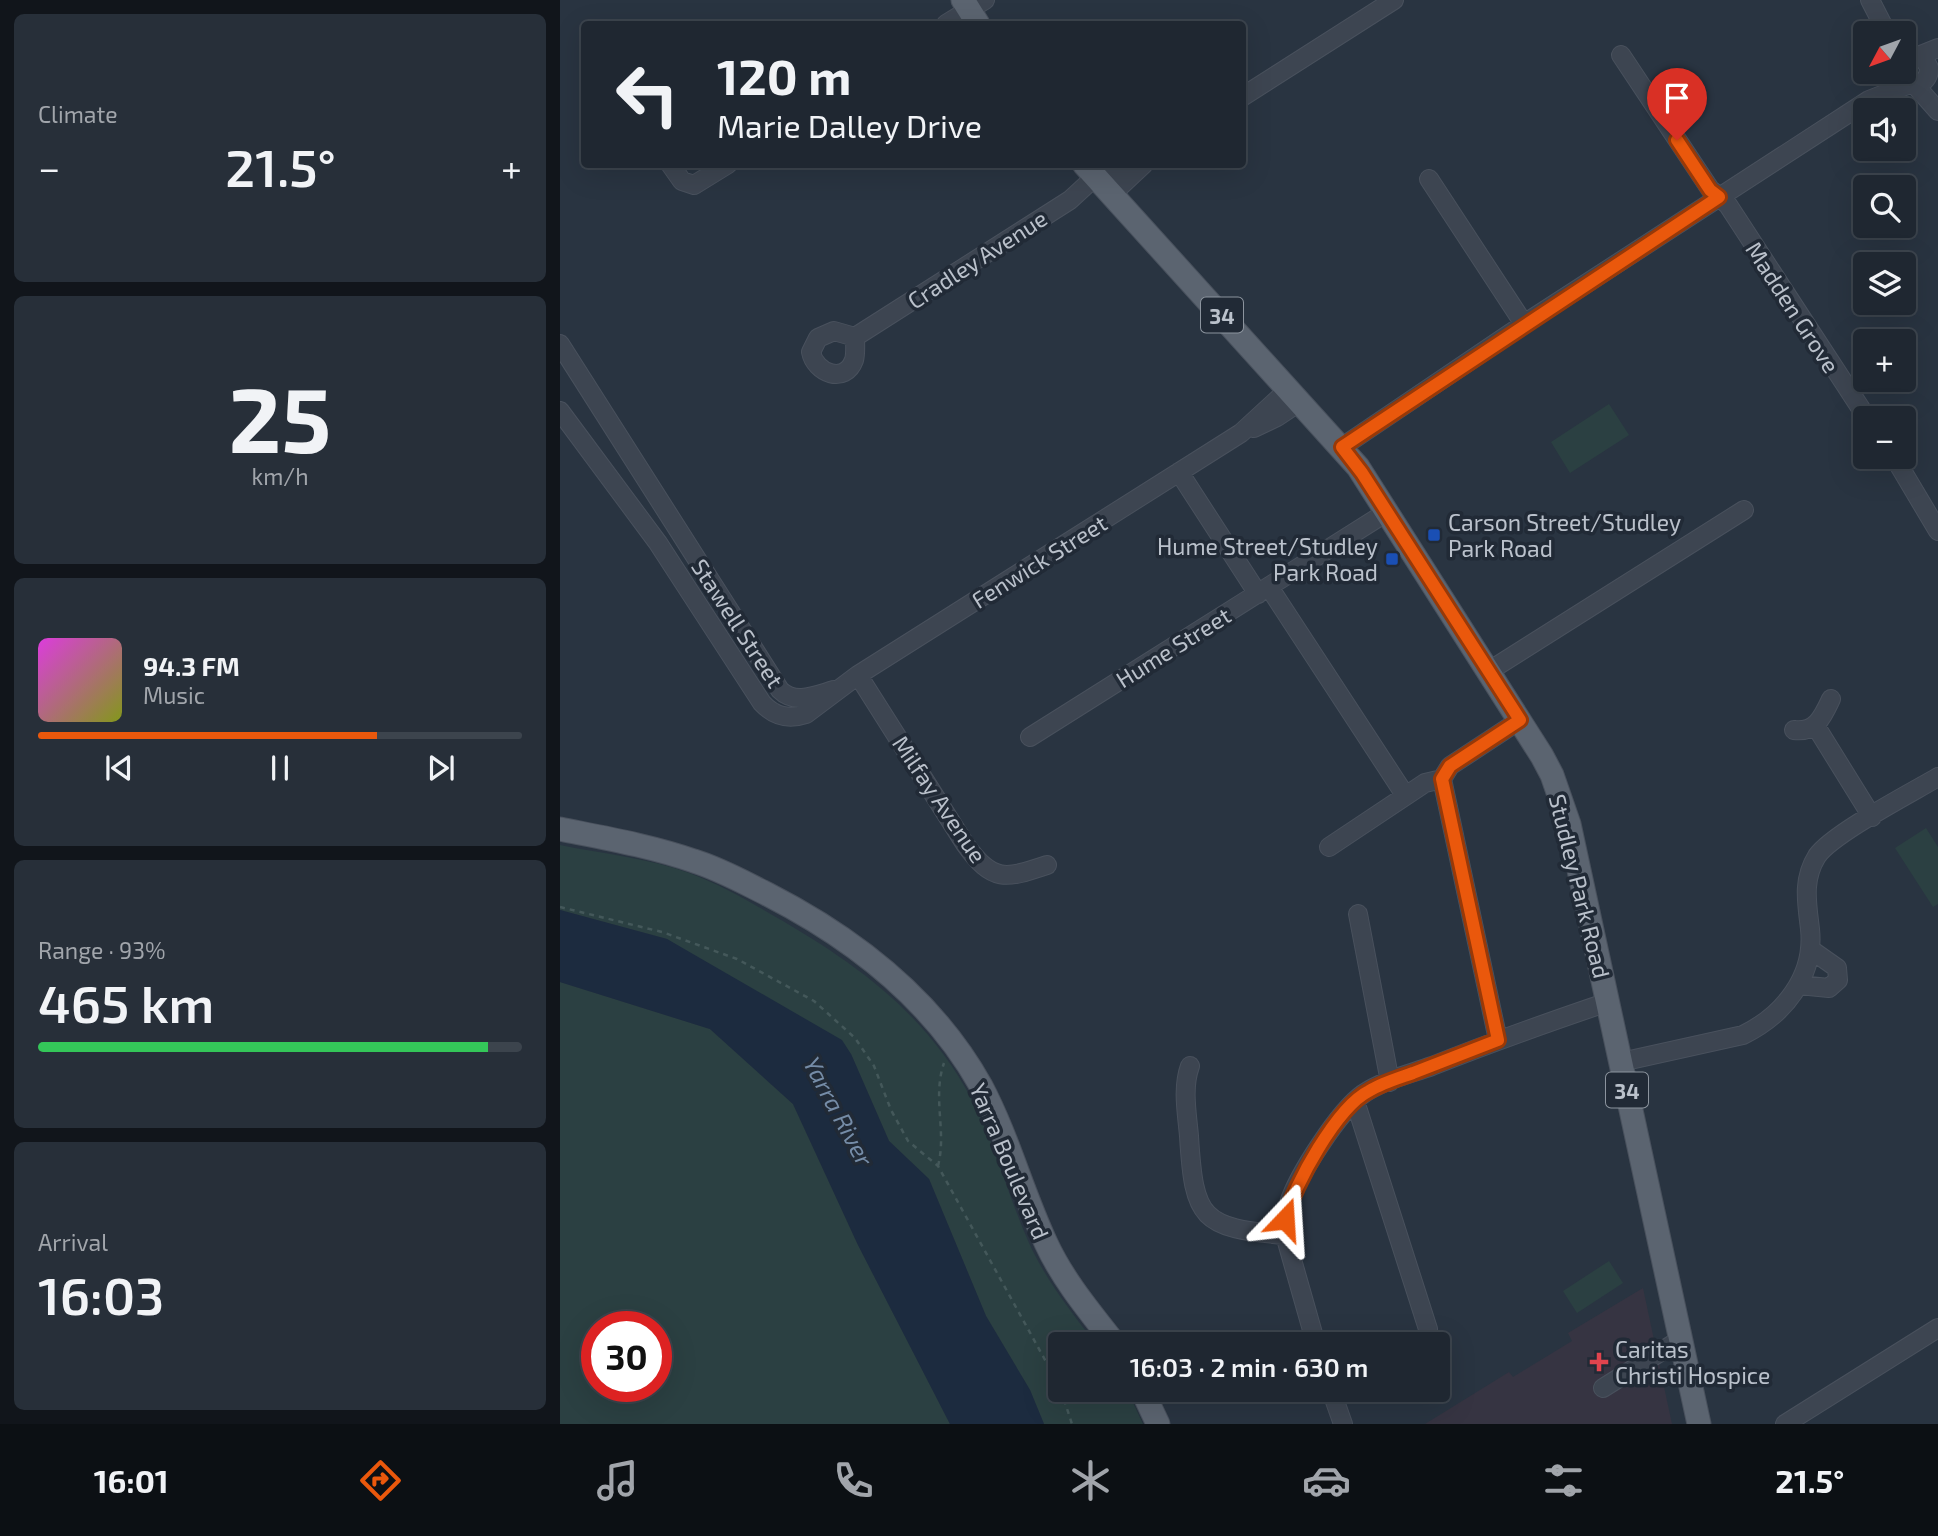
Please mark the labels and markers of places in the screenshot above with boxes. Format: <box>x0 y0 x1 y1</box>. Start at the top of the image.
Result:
pin <box>1647 68 1707 140</box>
place label: Carson Street/Studley Park Road <box>1448 508 1681 562</box>
marker: Carson Street/Studley Park Road <box>1426 527 1442 543</box>
place label: Hume Street/Studley Park Road <box>1157 532 1378 586</box>
marker: Hume Street/Studley Park Road <box>1384 551 1400 567</box>
place label: Caritas Christi Hospice <box>1615 1335 1770 1389</box>
marker: Caritas Christi Hospice <box>1589 1352 1609 1372</box>

